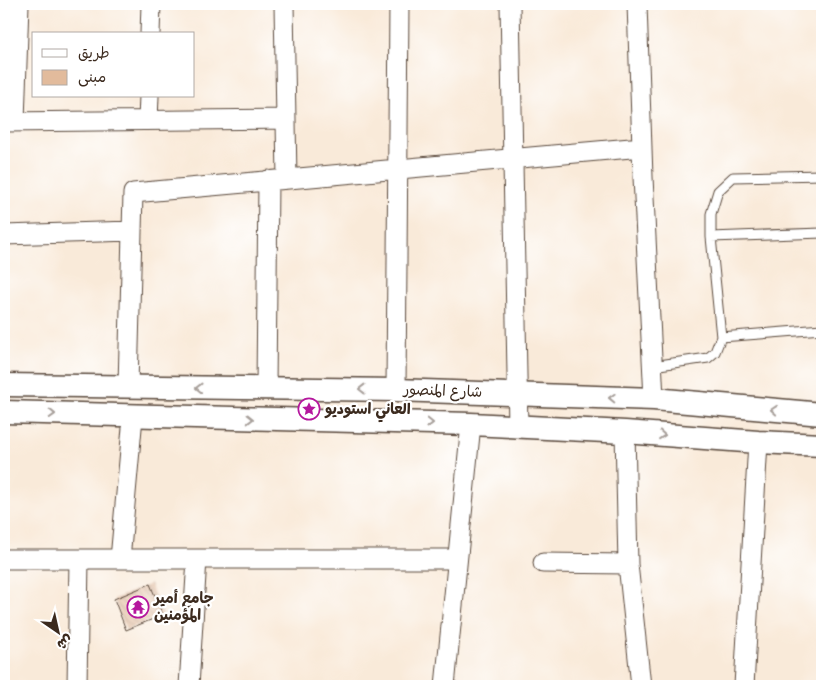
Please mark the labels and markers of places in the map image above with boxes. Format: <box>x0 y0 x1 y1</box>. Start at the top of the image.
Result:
place icon: العاني استوديو <box>297 397 321 421</box>
place label: العاني استوديو <box>324 400 411 423</box>
place label: جامع أمير المؤمنين <box>152 588 214 625</box>
temple icon: جامع أمير المؤمنين <box>126 595 150 619</box>

